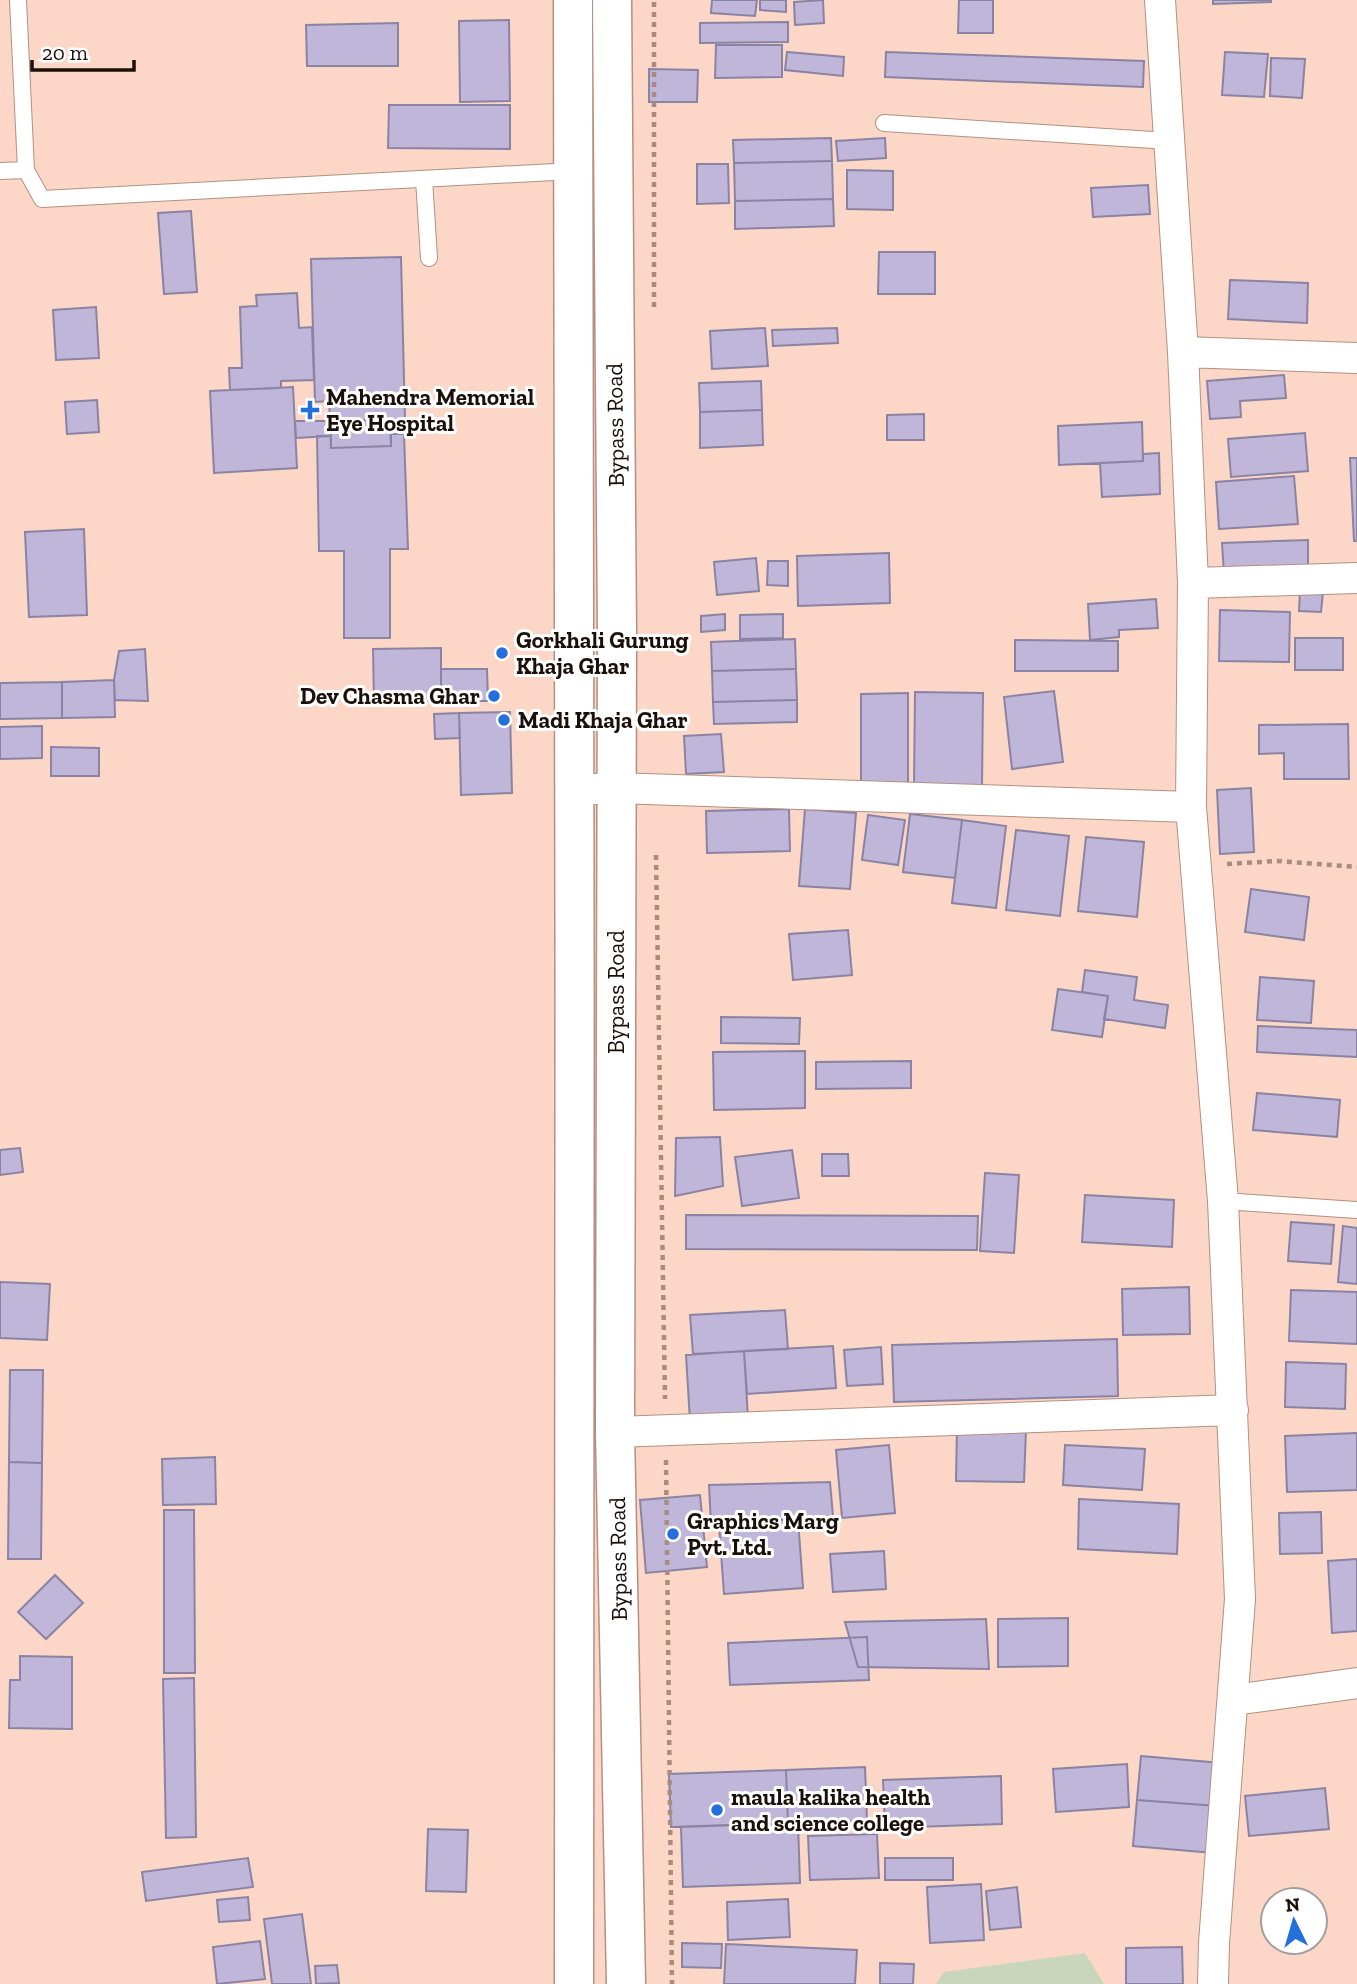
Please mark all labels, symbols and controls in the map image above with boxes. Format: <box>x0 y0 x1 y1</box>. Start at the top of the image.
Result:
scale bar <box>32 28 133 72</box>
text: 20 m <box>42 40 88 65</box>
street label: Bypass Road <box>600 362 630 487</box>
place label: Mahendra Memorial Eye Hospital <box>326 383 535 437</box>
marker: Mahendra Memorial Eye Hospital <box>300 400 320 420</box>
place label: Gorkhali Gurung Khaja Ghar <box>516 626 689 680</box>
marker: Gorkhali Gurung Khaja Ghar <box>494 645 510 661</box>
place label: Dev Chasma Ghar <box>300 682 480 710</box>
marker: Dev Chasma Ghar <box>486 688 502 704</box>
place label: Madi Khaja Ghar <box>518 706 688 734</box>
marker: Madi Khaja Ghar <box>496 712 512 728</box>
street label: Bypass Road <box>602 930 630 1054</box>
street label: Bypass Road <box>603 1496 633 1621</box>
place label: Graphics Marg Pvt. Ltd. <box>687 1507 839 1561</box>
marker: Graphics Marg Pvt. Ltd. <box>665 1526 681 1542</box>
place label: maula kalika health and science college <box>731 1783 931 1837</box>
marker: maula kalika health and science college <box>709 1802 725 1818</box>
north arrow <box>1259 1886 1329 1956</box>
text: N <box>1284 1892 1301 1917</box>

